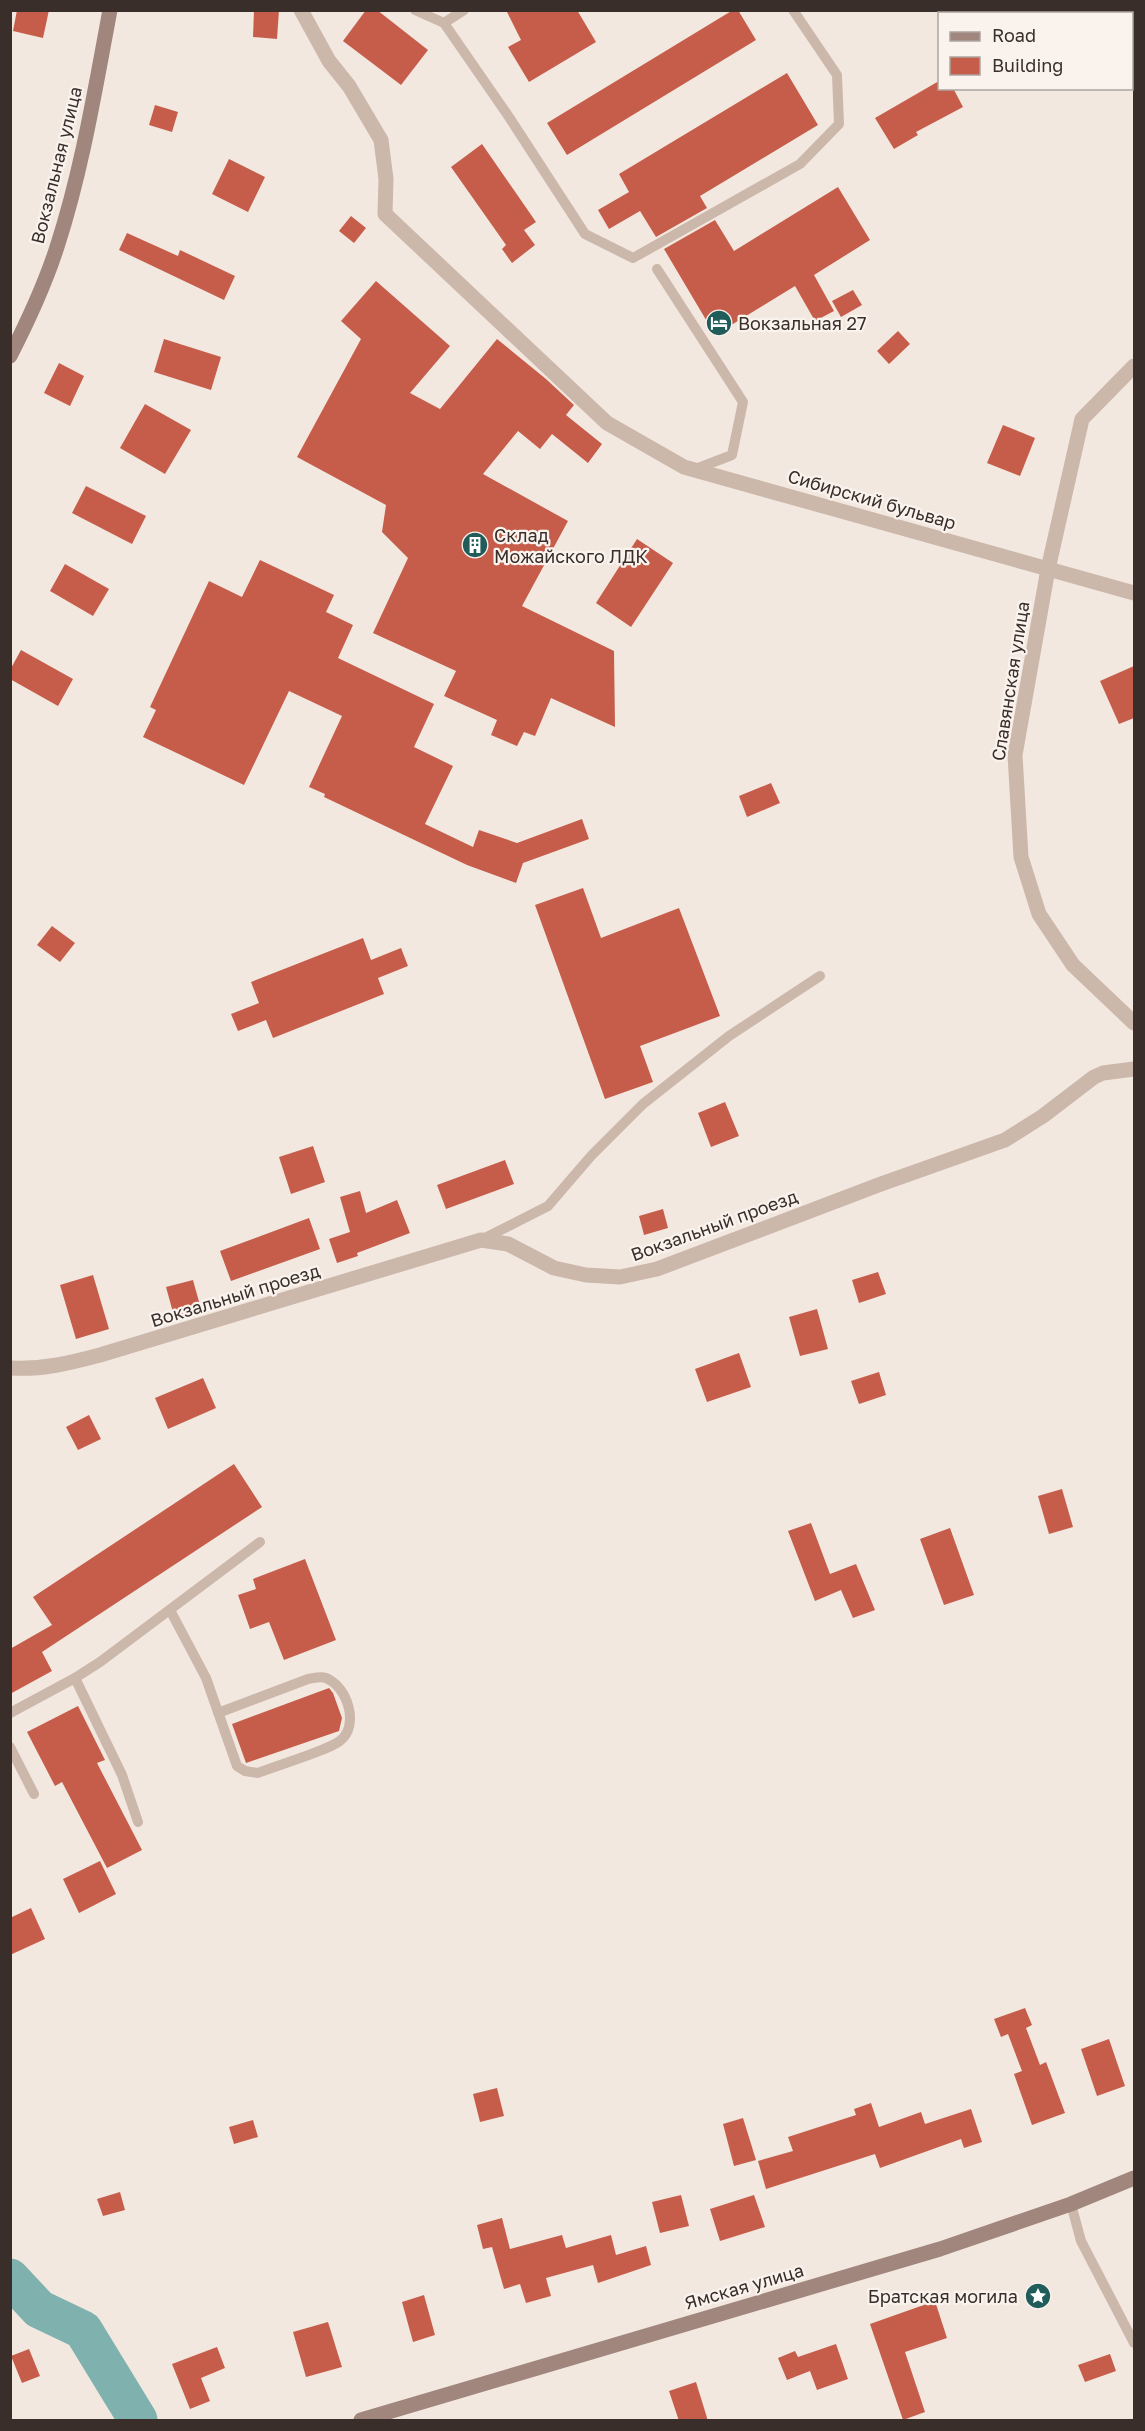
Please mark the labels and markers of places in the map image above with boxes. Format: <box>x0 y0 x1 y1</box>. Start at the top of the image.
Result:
hotel icon: Вокзальная 27 <box>704 308 734 338</box>
place label: Вокзальная 27 <box>738 312 867 334</box>
place label: Склад Можайского ЛДК <box>494 524 648 567</box>
building icon: Склад Можайского ЛДК <box>460 530 490 560</box>
place icon: Братская могила <box>1023 2281 1053 2311</box>
place label: Братская могила <box>868 2285 1018 2307</box>

